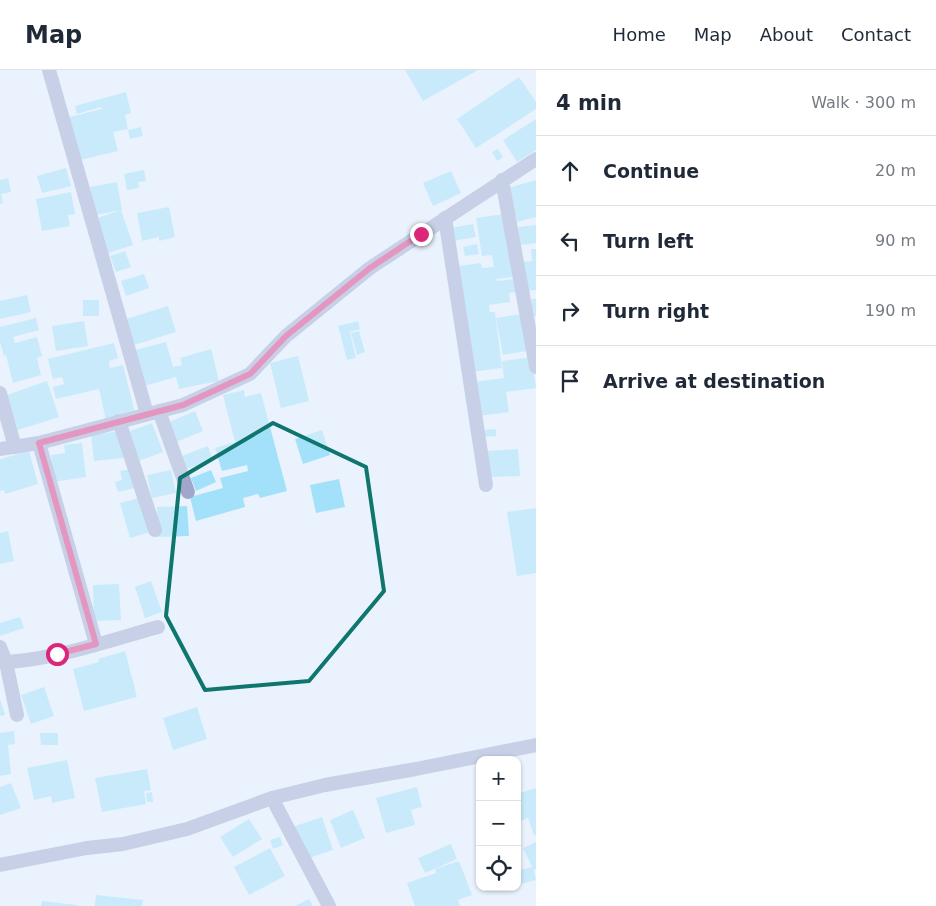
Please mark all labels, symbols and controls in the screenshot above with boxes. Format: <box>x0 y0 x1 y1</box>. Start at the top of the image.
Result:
text: Map <box>25 21 82 49</box>
text: Home <box>613 24 666 45</box>
text: Map <box>694 24 732 45</box>
text: About <box>760 24 813 45</box>
text: Contact <box>841 24 911 45</box>
text: 4 min <box>556 91 622 115</box>
text: Walk · 300 m <box>811 93 916 112</box>
icon: ahead <box>556 157 584 185</box>
text: Continue <box>603 160 699 182</box>
text: 20 m <box>875 161 916 180</box>
route end <box>410 223 433 246</box>
icon: left <box>556 227 584 255</box>
text: Turn left <box>603 230 694 252</box>
text: 90 m <box>875 231 916 250</box>
icon: right <box>556 297 584 325</box>
text: Turn right <box>603 300 709 322</box>
text: 190 m <box>865 301 916 320</box>
icon: arrive <box>556 367 584 395</box>
text: Arrive at destination <box>603 370 825 392</box>
route start <box>46 643 69 666</box>
map controls <box>476 756 521 891</box>
button: + <box>476 756 521 801</box>
button: − <box>476 801 521 846</box>
button: locate <box>476 846 521 891</box>

